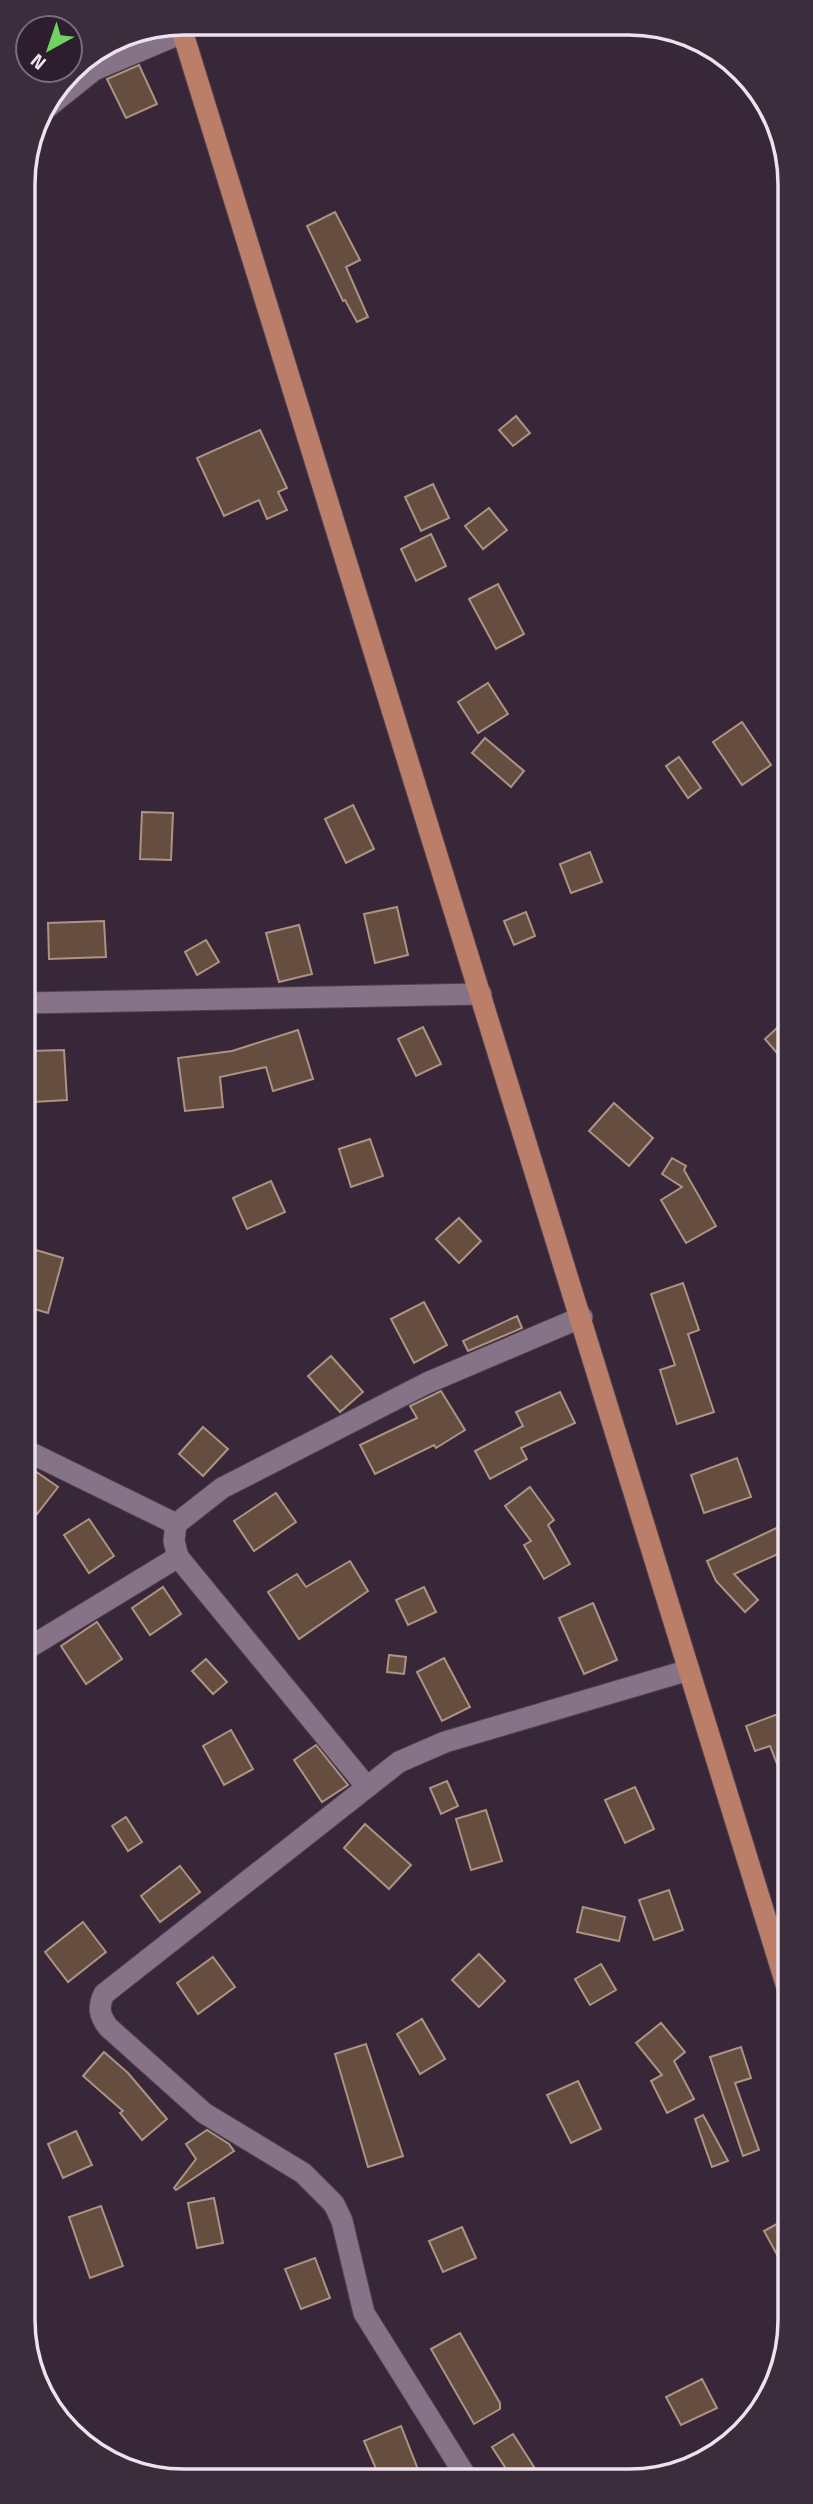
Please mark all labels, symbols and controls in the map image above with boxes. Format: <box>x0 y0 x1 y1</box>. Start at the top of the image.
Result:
north arrow <box>14 14 84 84</box>
text: N <box>23 47 52 78</box>

